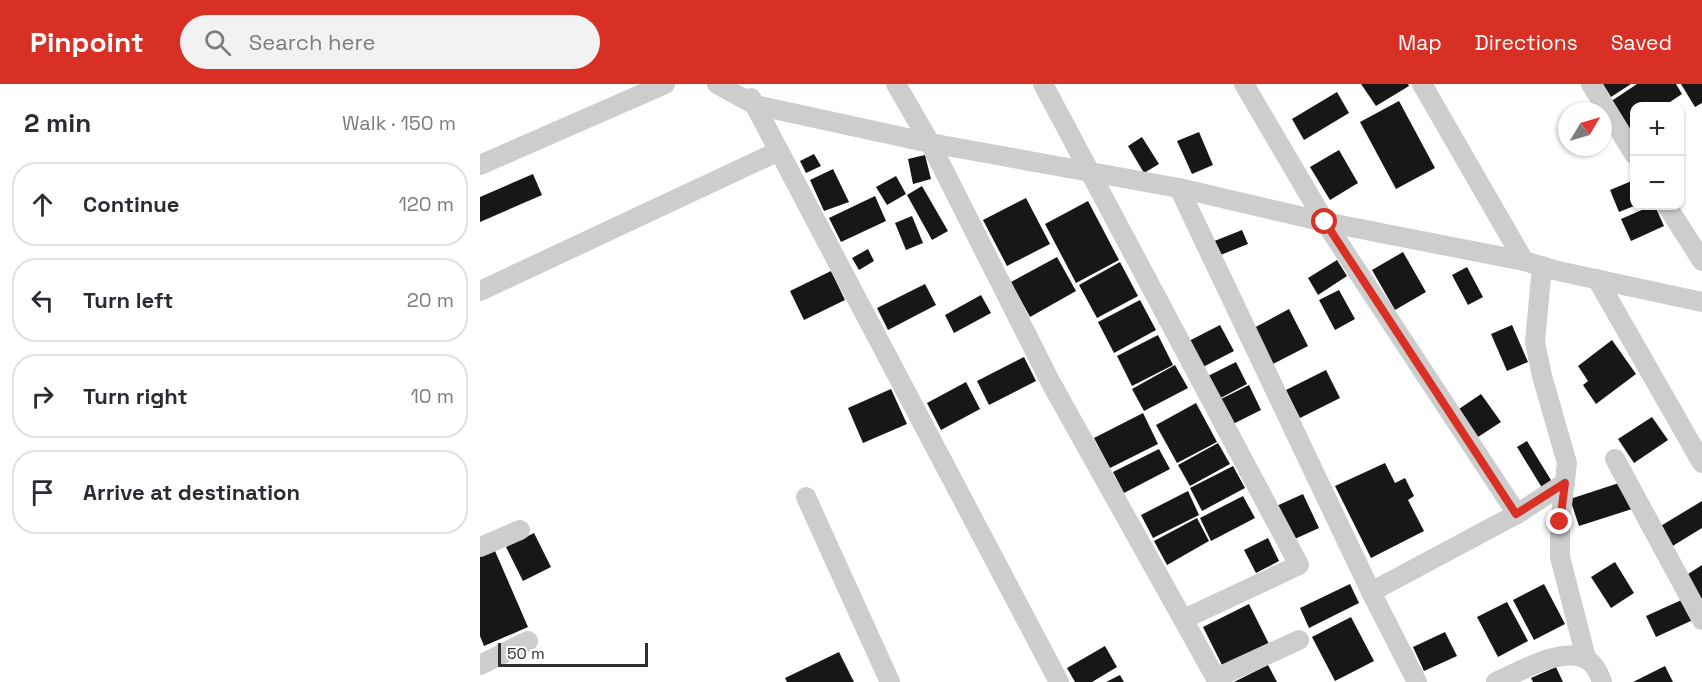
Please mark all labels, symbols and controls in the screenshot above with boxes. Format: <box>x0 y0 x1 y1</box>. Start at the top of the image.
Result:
search box <box>180 15 600 69</box>
text: Pinpoint <box>30 24 144 60</box>
icon: search <box>201 26 234 59</box>
text: Search here <box>249 28 375 56</box>
text: Map <box>1398 29 1442 56</box>
text: Directions <box>1475 29 1578 56</box>
text: Saved <box>1611 29 1672 56</box>
north arrow <box>1558 102 1612 156</box>
map controls <box>1630 102 1684 210</box>
button: + <box>1630 102 1684 156</box>
text: 2 min <box>24 106 91 140</box>
text: Walk · 150 m <box>342 110 456 136</box>
button: − <box>1630 156 1684 210</box>
icon: ahead <box>26 188 59 221</box>
text: Continue <box>83 190 179 218</box>
text: 120 m <box>398 191 454 217</box>
route start <box>1311 208 1337 234</box>
icon: left <box>26 284 59 317</box>
text: Turn left <box>83 286 173 314</box>
text: 20 m <box>407 287 454 313</box>
icon: right <box>26 380 59 413</box>
text: Turn right <box>83 382 188 410</box>
text: 10 m <box>410 383 454 409</box>
icon: arrive <box>26 476 59 509</box>
text: Arrive at destination <box>83 478 300 506</box>
route end <box>1546 508 1572 534</box>
scale bar <box>498 640 648 668</box>
text: 50 m <box>507 643 545 664</box>

